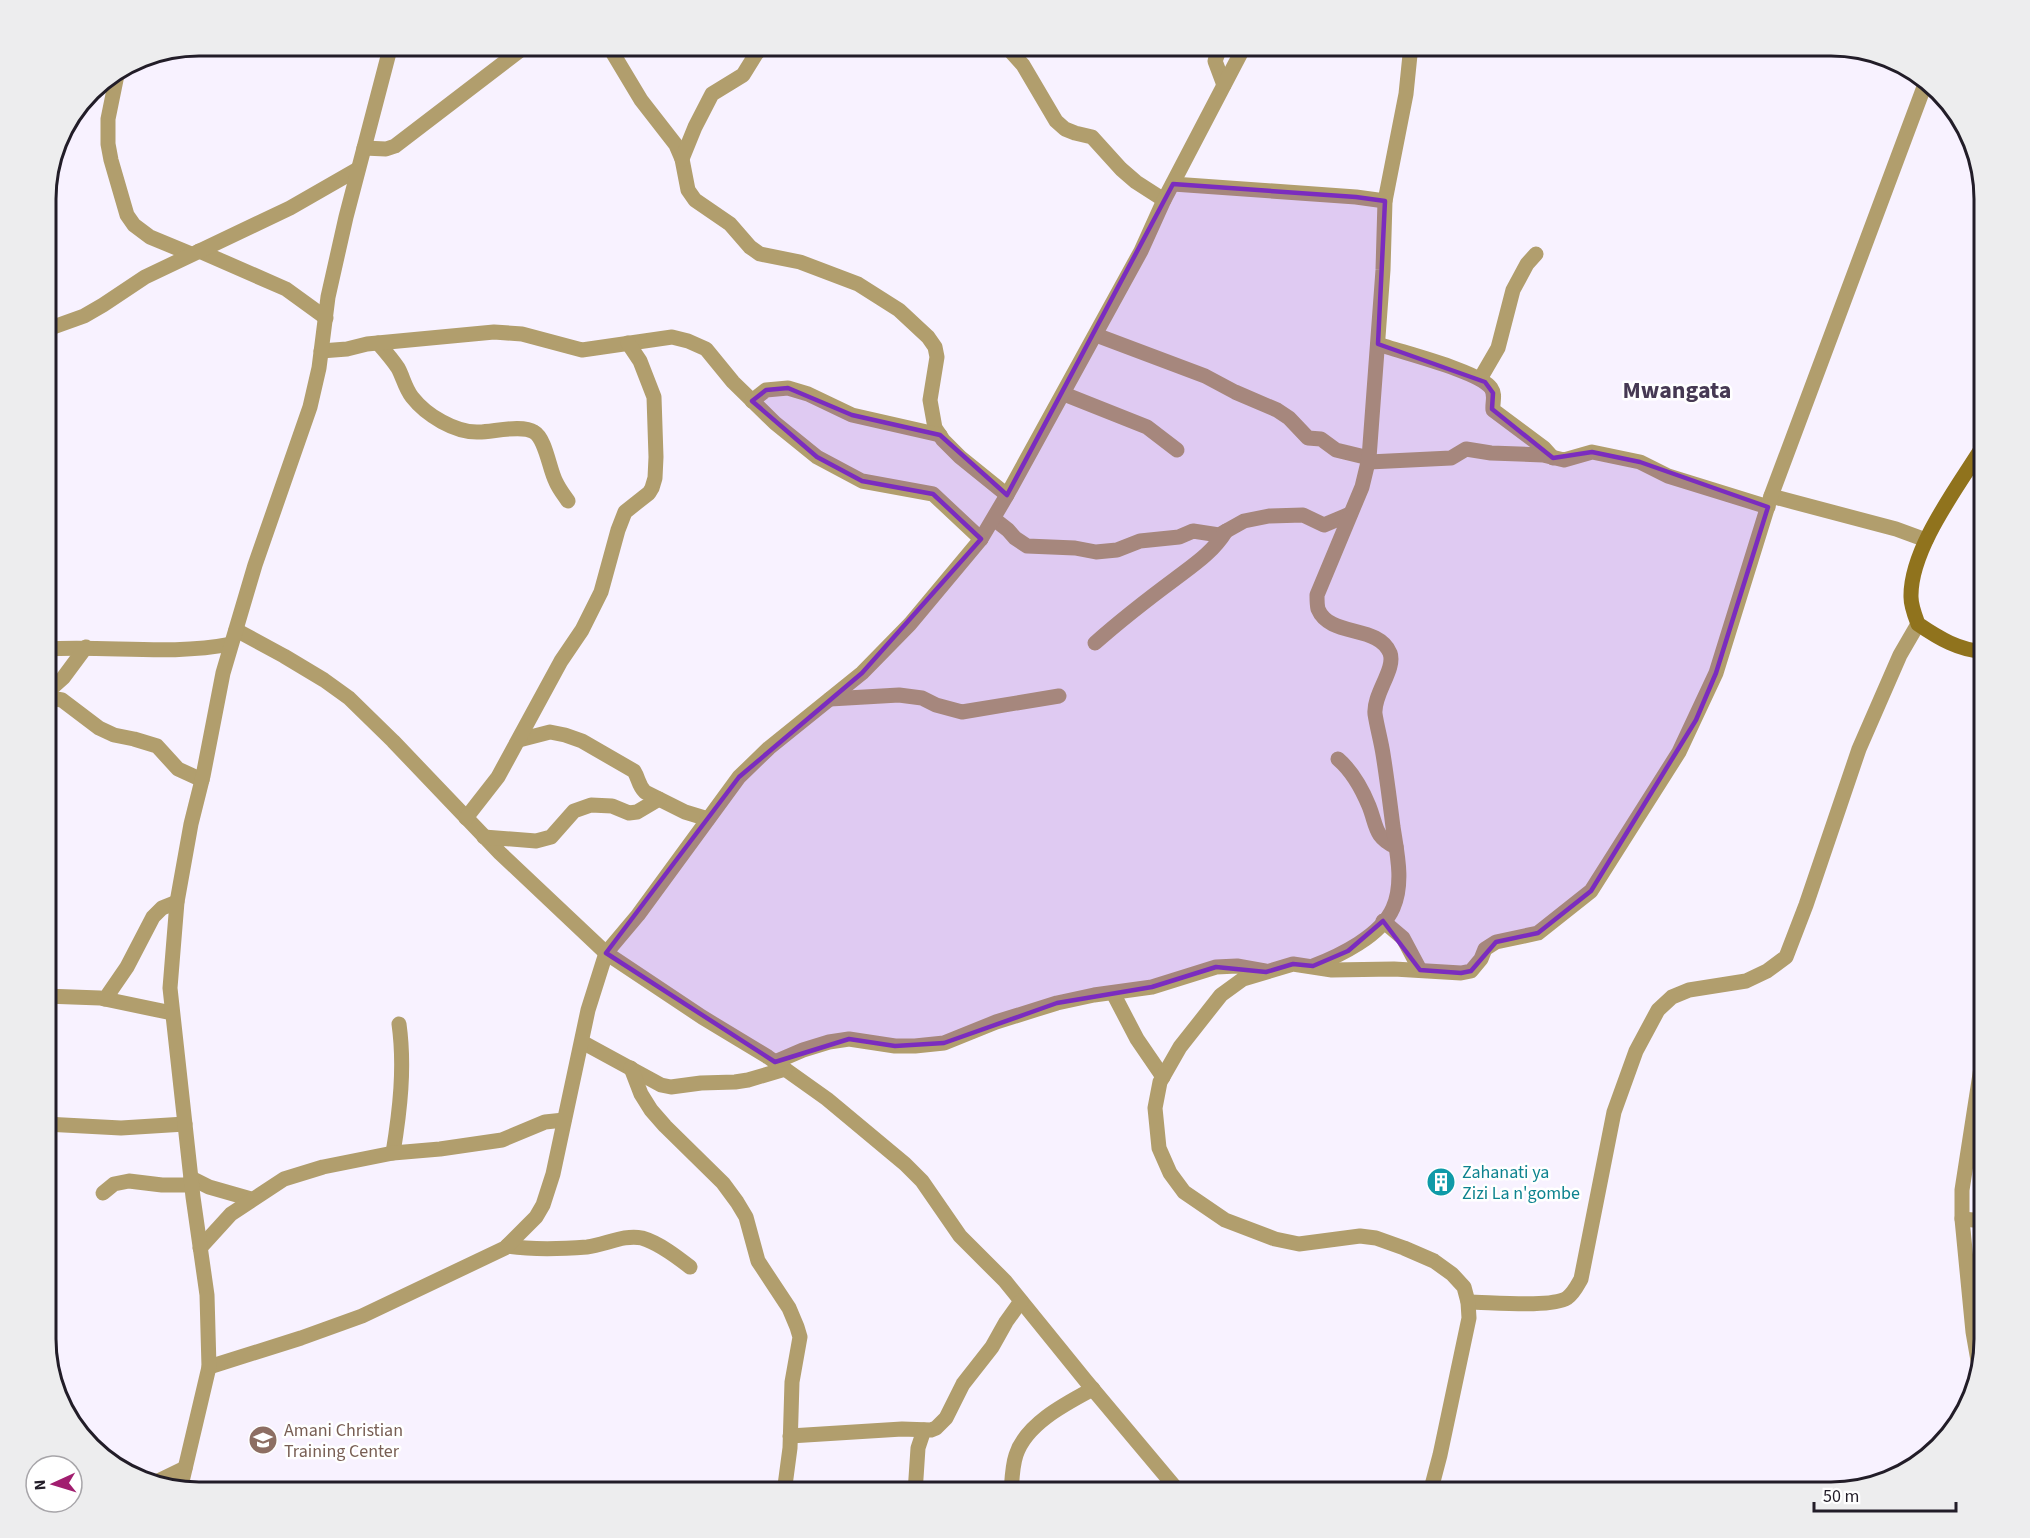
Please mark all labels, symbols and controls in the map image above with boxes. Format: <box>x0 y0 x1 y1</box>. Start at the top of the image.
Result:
district label: Mwangata <box>1623 373 1731 408</box>
place label: Zahanati ya Zizi La n'gombe <box>1462 1160 1580 1206</box>
building icon: Zahanati ya Zizi La n'gombe <box>1425 1166 1457 1198</box>
place label: Amani Christian Training Center <box>284 1418 403 1464</box>
school or university icon: Amani Christian Training Center <box>247 1424 279 1456</box>
north arrow <box>24 1454 84 1514</box>
scale bar <box>1814 1475 1956 1513</box>
text: N <box>29 1479 51 1491</box>
text: 50 m <box>1823 1484 1859 1509</box>

